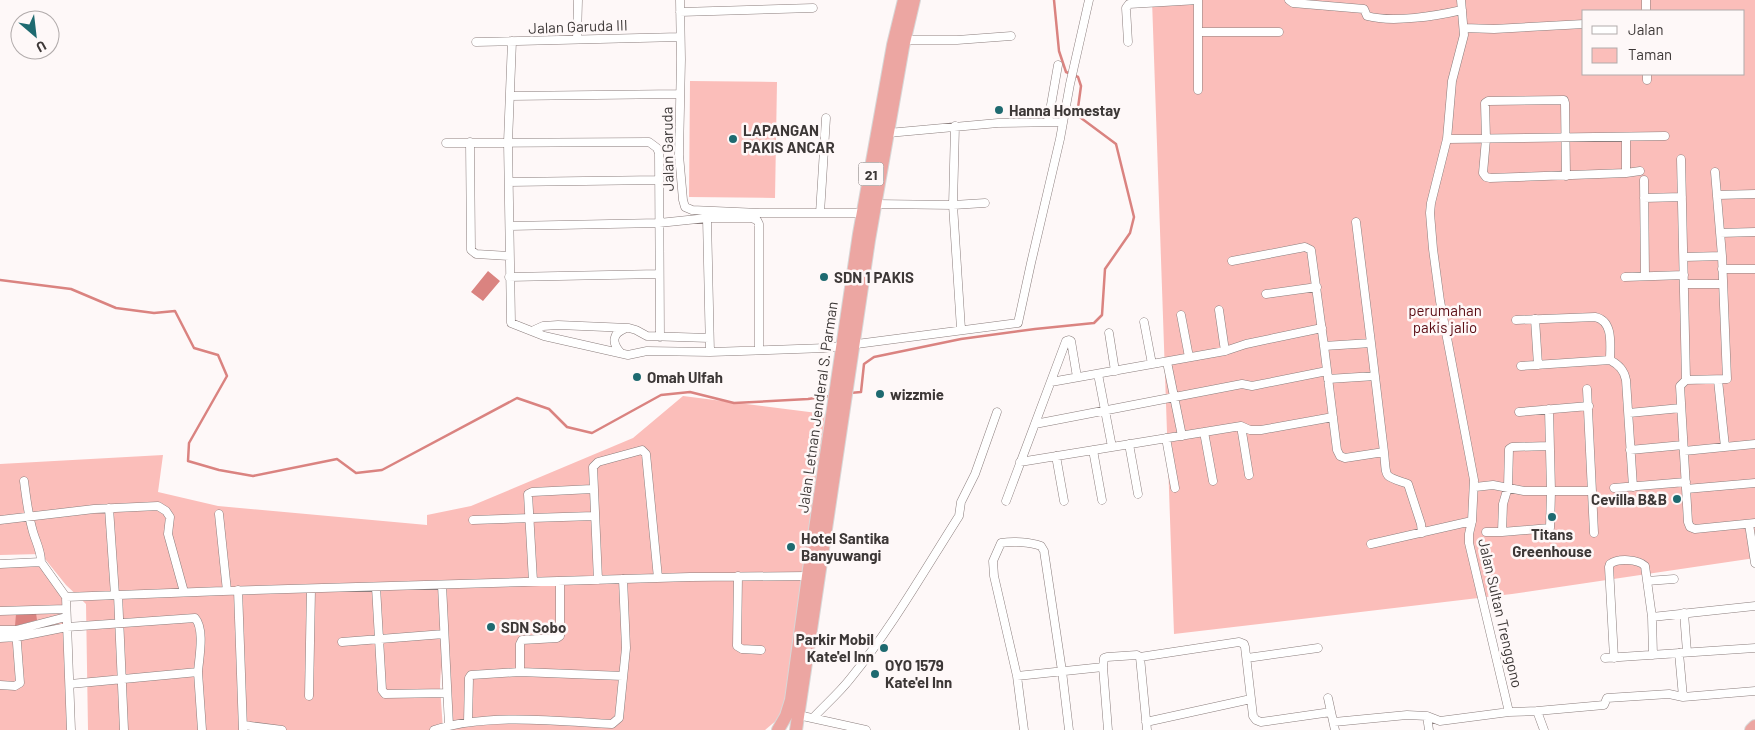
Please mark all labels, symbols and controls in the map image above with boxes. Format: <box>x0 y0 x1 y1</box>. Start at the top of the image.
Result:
north arrow <box>10 10 60 60</box>
legend <box>1582 10 1745 75</box>
street label: Jalan Garuda III <box>528 15 628 37</box>
text: Jalan <box>1628 20 1664 38</box>
text: U <box>33 37 49 57</box>
text: Taman <box>1628 45 1672 63</box>
place label: Hanna Homestay <box>1009 101 1121 119</box>
marker: Hanna Homestay <box>993 104 1005 116</box>
street label: Jalan Garuda <box>657 107 677 191</box>
place label: LAPANGAN PAKIS ANCAR <box>743 121 835 156</box>
marker: LAPANGAN PAKIS ANCAR <box>727 133 739 145</box>
road number: 21 <box>858 162 884 185</box>
place label: SDN 1 PAKIS <box>834 268 914 286</box>
marker: SDN 1 PAKIS <box>818 271 830 283</box>
street label: Jalan Letnan Jenderal S. Parman <box>793 300 841 514</box>
park label: perumahan pakis jalio <box>1408 301 1482 336</box>
place label: Omah Ulfah <box>647 368 723 386</box>
marker: Omah Ulfah <box>631 371 643 383</box>
place label: wizzmie <box>890 385 944 403</box>
marker: wizzmie <box>874 388 886 400</box>
place label: Cevilla B&B <box>1591 490 1667 508</box>
marker: Cevilla B&B <box>1671 493 1683 505</box>
marker: Titans Greenhouse <box>1546 511 1558 523</box>
place label: Titans Greenhouse <box>1512 525 1592 560</box>
place label: Hotel Santika Banyuwangi <box>801 529 889 564</box>
street label: Jalan Sultan Trenggono <box>1475 537 1527 689</box>
marker: Hotel Santika Banyuwangi <box>785 541 797 553</box>
place label: SDN Sobo <box>501 618 566 636</box>
marker: SDN Sobo <box>485 621 497 633</box>
place label: Parkir Mobil Kate'el Inn <box>796 630 874 665</box>
marker: Parkir Mobil Kate'el Inn <box>878 642 890 654</box>
place label: OYO 1579 Kate'el Inn <box>885 656 952 691</box>
marker: OYO 1579 Kate'el Inn <box>869 668 881 680</box>

